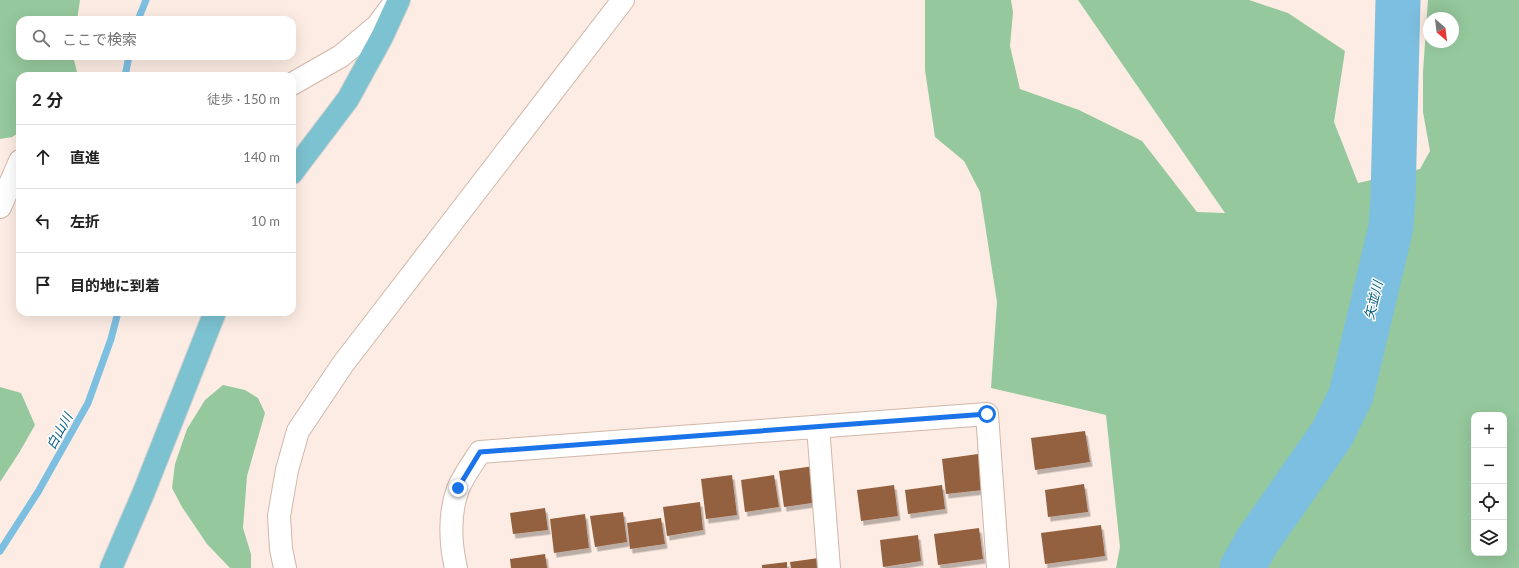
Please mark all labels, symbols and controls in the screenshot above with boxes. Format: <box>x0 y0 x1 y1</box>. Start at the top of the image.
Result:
north arrow <box>1423 12 1459 48</box>
search box <box>16 16 296 60</box>
icon: search <box>30 27 52 49</box>
text: ここで検索 <box>62 30 137 48</box>
text: 2 分 <box>32 89 63 110</box>
text: 徒歩 · 150 m <box>207 91 280 107</box>
icon: ahead <box>32 146 54 168</box>
text: 直進 <box>70 148 100 166</box>
text: 140 m <box>243 149 280 165</box>
icon: left <box>32 210 54 232</box>
text: 左折 <box>70 212 100 230</box>
text: 10 m <box>251 213 280 229</box>
icon: arrive <box>32 274 54 296</box>
text: 目的地に到着 <box>70 276 160 294</box>
water label: 矢並川 <box>1361 277 1386 321</box>
route start <box>978 405 996 423</box>
water label: 白山川 <box>43 408 76 452</box>
map controls <box>1471 412 1507 556</box>
button: + <box>1471 412 1507 448</box>
button: − <box>1471 448 1507 484</box>
route end <box>449 479 467 497</box>
button: locate <box>1471 484 1507 520</box>
button: layers <box>1471 520 1507 556</box>

